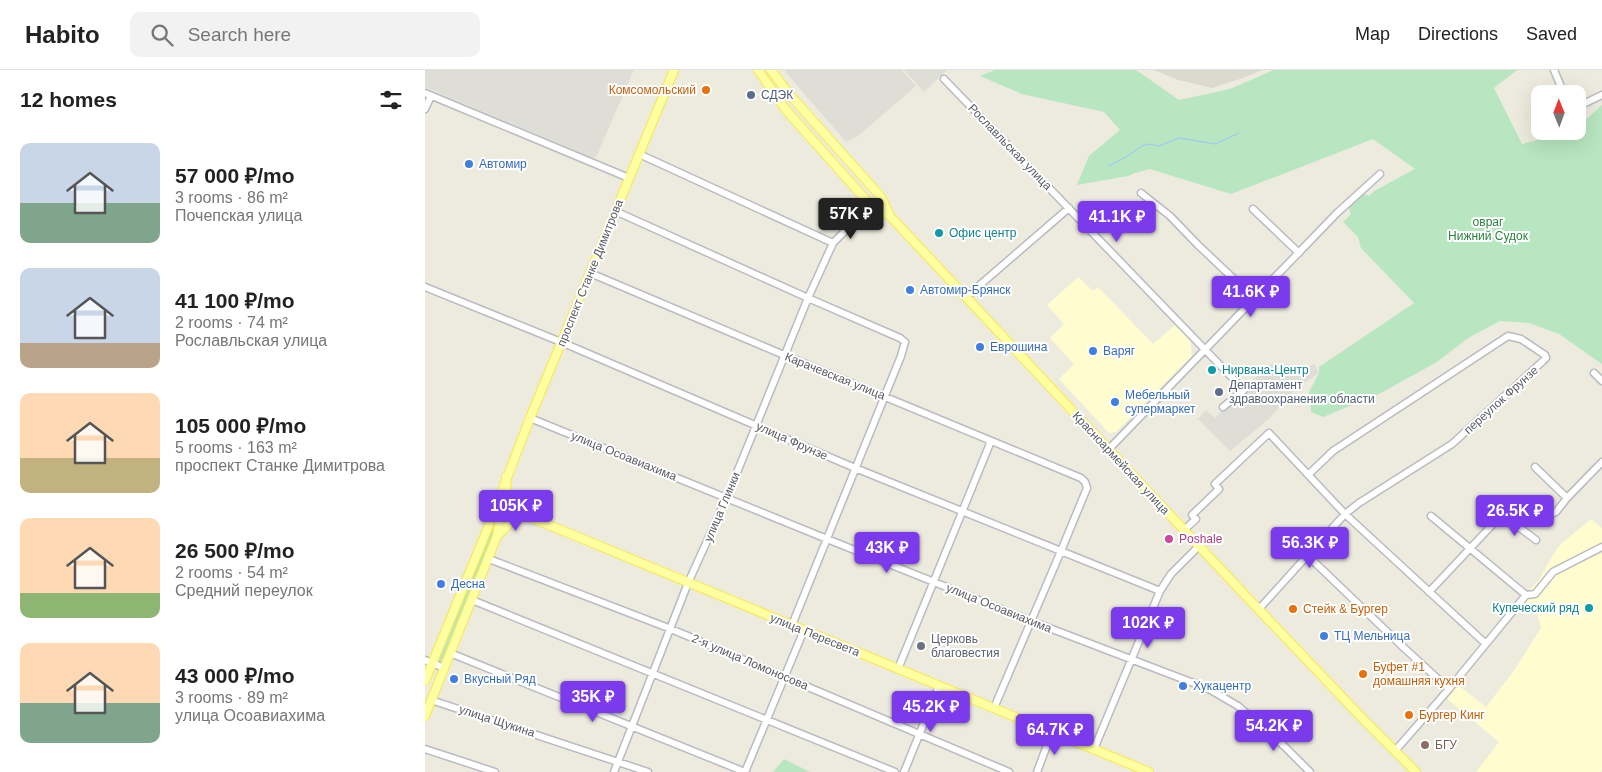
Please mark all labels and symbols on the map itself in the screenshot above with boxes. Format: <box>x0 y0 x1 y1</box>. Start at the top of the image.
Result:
place label: Комсомольский <box>609 83 696 97</box>
marker: Комсомольский <box>700 84 712 96</box>
north arrow <box>1531 85 1586 140</box>
place label: СДЭК <box>761 88 793 102</box>
marker: СДЭК <box>745 89 757 101</box>
street label: Рославльская улица <box>965 101 1055 193</box>
place label: Автомир <box>479 157 527 171</box>
marker: Автомир <box>463 158 475 170</box>
street label: проспект Станке Димитрова <box>554 197 626 349</box>
pin: 57K ₽ <box>816 198 886 240</box>
pin: 41.1K ₽ <box>1071 200 1163 243</box>
park label: овраг Нижний Судок <box>1448 215 1529 243</box>
place label: Офис центр <box>949 226 1017 240</box>
marker: Офис центр <box>933 227 945 239</box>
pin: 41.6K ₽ <box>1205 276 1297 318</box>
place label: Автомир-Брянск <box>920 283 1011 297</box>
marker: Автомир-Брянск <box>904 284 916 296</box>
place label: Еврошина <box>990 340 1048 354</box>
marker: Еврошина <box>974 341 986 353</box>
place label: Варяг <box>1103 344 1136 358</box>
marker: Варяг <box>1087 345 1099 357</box>
street label: Карачевская улица <box>783 349 887 403</box>
place label: Нирвана-Центр <box>1222 363 1309 377</box>
street label: переулок Фрунзе <box>1461 363 1541 437</box>
marker: Нирвана-Центр <box>1206 364 1218 376</box>
place label: Департамент здравоохранения области <box>1229 378 1375 406</box>
marker: Департамент здравоохранения области <box>1213 386 1225 398</box>
place label: Мебельный супермаркет <box>1125 388 1196 416</box>
marker: Мебельный супермаркет <box>1109 396 1121 408</box>
street label: Красноармейская улица <box>1070 409 1173 518</box>
street label: улица Фрунзе <box>754 419 830 463</box>
street label: улица Осоавиахима <box>569 428 679 484</box>
street label: улица Глинки <box>701 470 743 544</box>
pin: 105K ₽ <box>475 490 557 532</box>
pin: 26.5K ₽ <box>1469 494 1561 537</box>
pin: 56.3K ₽ <box>1264 526 1356 569</box>
pin: 43K ₽ <box>852 532 922 574</box>
place label: Poshale <box>1179 532 1223 546</box>
marker: Poshale <box>1163 533 1175 545</box>
place label: Десна <box>451 577 485 591</box>
marker: Десна <box>435 578 447 590</box>
street label: улица Осоавиахима <box>944 580 1054 636</box>
place label: Купеческий ряд <box>1492 601 1579 615</box>
place label: Стейк & Бургер <box>1303 602 1388 616</box>
marker: Купеческий ряд <box>1583 602 1595 614</box>
marker: Стейк & Бургер <box>1287 603 1299 615</box>
pin: 102K ₽ <box>1107 606 1189 649</box>
street label: улица Пересвета <box>768 611 862 660</box>
place label: ТЦ Мельница <box>1334 629 1410 643</box>
marker: ТЦ Мельница <box>1318 630 1330 642</box>
street label: 2-я улица Ломоносова <box>690 631 811 693</box>
place label: Церковь благовестия <box>931 632 999 660</box>
marker: Церковь благовестия <box>915 640 927 652</box>
place label: Буфет #1 домашняя кухня <box>1373 660 1465 688</box>
marker: Буфет #1 домашняя кухня <box>1357 668 1369 680</box>
place label: Вкусный Ряд <box>464 672 536 686</box>
marker: Вкусный Ряд <box>448 673 460 685</box>
place label: Хукацентр <box>1193 679 1251 693</box>
pin: 35K ₽ <box>558 680 628 723</box>
marker: Хукацентр <box>1177 680 1189 692</box>
pin: 45.2K ₽ <box>885 690 977 733</box>
street label: улица Щукина <box>457 702 537 740</box>
place label: Бургер Кинг <box>1419 708 1485 722</box>
marker: Бургер Кинг <box>1403 709 1415 721</box>
pin: 54.2K ₽ <box>1228 710 1320 752</box>
pin: 64.7K ₽ <box>1009 714 1101 756</box>
place label: БГУ <box>1435 738 1457 752</box>
marker: БГУ <box>1419 739 1431 751</box>

